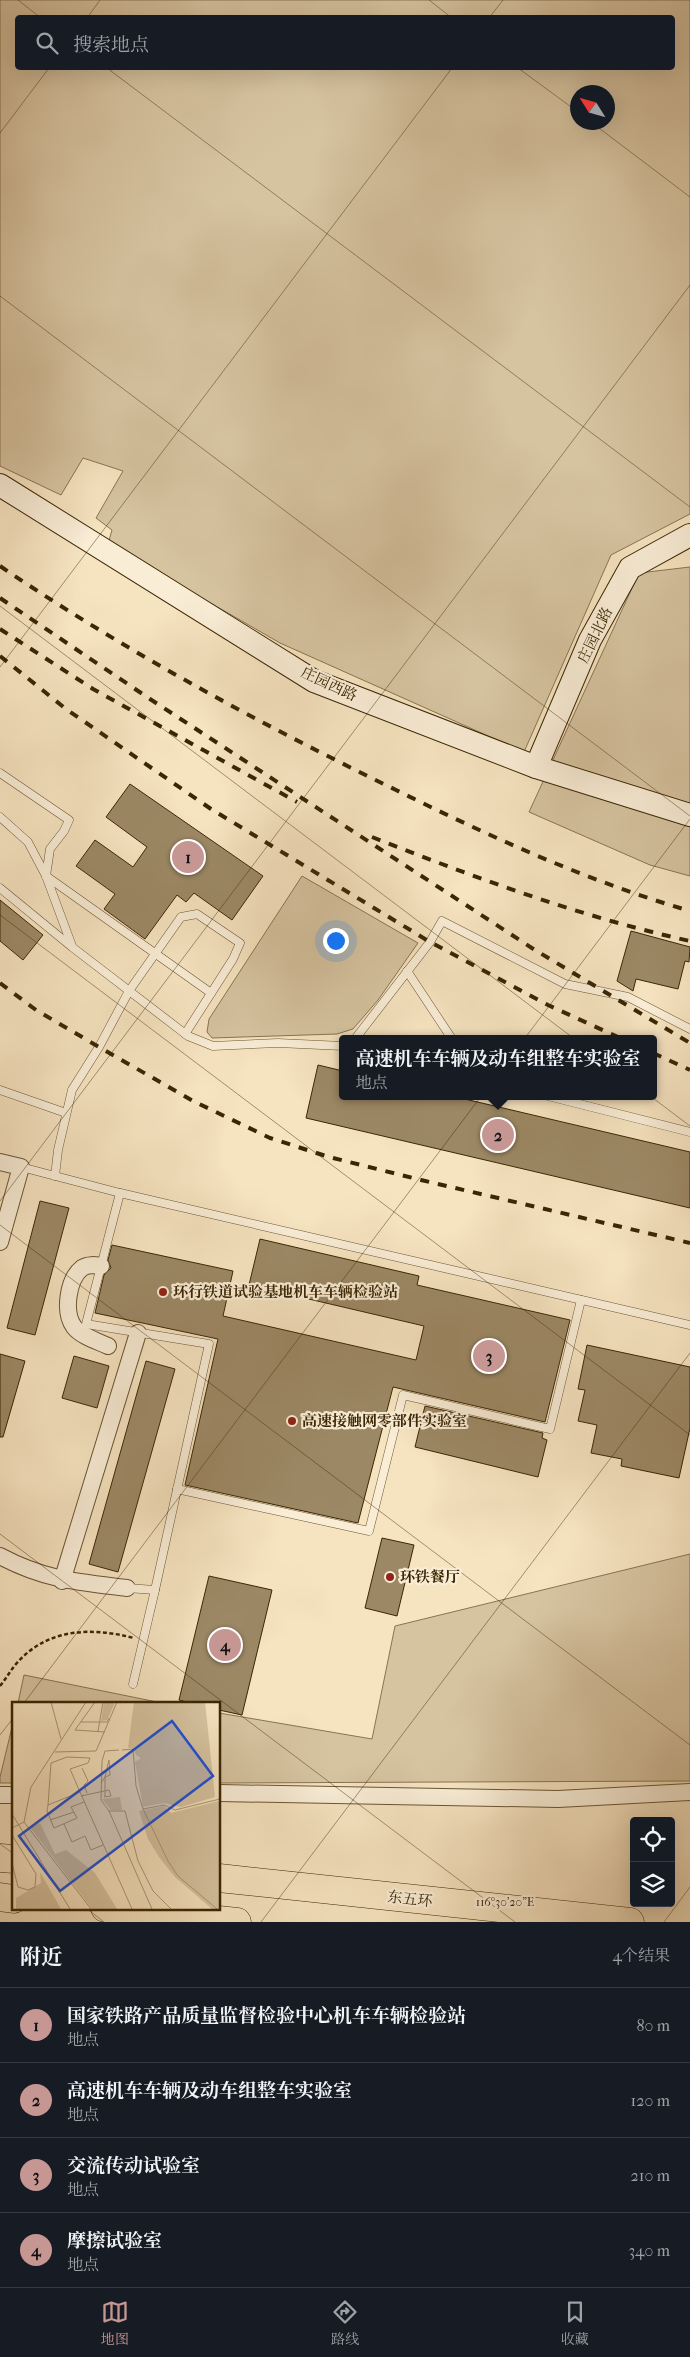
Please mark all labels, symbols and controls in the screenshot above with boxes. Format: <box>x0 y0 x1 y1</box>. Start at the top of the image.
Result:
search box <box>15 15 675 70</box>
icon: search <box>33 29 61 57</box>
text: 搜索地点 <box>73 34 149 56</box>
north arrow <box>570 85 615 130</box>
street label: 庄园北路 <box>574 604 616 666</box>
street label: 庄园西路 <box>298 663 360 705</box>
pin: 1 <box>172 838 204 876</box>
your location <box>323 928 349 954</box>
popup <box>339 1035 657 1100</box>
text: 高速机车车辆及动车组整车实验室 <box>355 1048 641 1070</box>
text: 地点 <box>355 1073 388 1092</box>
pin: 2 <box>482 1116 514 1154</box>
place label: 环行铁道试验基地机车车辆检验站 <box>173 1283 398 1301</box>
marker: 环行铁道试验基地机车车辆检验站 <box>157 1286 169 1298</box>
pin: 3 <box>473 1337 505 1375</box>
place label: 高速接触网零部件实验室 <box>302 1412 467 1430</box>
marker: 高速接触网零部件实验室 <box>286 1415 298 1427</box>
place label: 环铁餐厅 <box>400 1568 460 1586</box>
marker: 环铁餐厅 <box>384 1571 396 1583</box>
pin: 4 <box>209 1626 241 1664</box>
inset map <box>12 1702 220 1910</box>
map controls <box>630 1817 675 1907</box>
button: locate <box>630 1817 675 1862</box>
button: layers <box>630 1862 675 1907</box>
street label: 东五环 <box>387 1888 433 1910</box>
text: 116°30'20"E <box>476 1895 534 1909</box>
text: 附近 <box>20 1945 62 1969</box>
text: 4个结果 <box>613 1946 670 1965</box>
text: 国家铁路产品质量监督检验中心机车车辆检验站 <box>67 2005 466 2027</box>
text: 1 <box>33 2016 39 2035</box>
text: 80 m <box>636 2016 670 2035</box>
text: 地点 <box>67 2030 99 2049</box>
text: 高速机车车辆及动车组整车实验室 <box>67 2080 352 2102</box>
text: 2 <box>32 2091 40 2110</box>
text: 120 m <box>631 2091 670 2110</box>
text: 地点 <box>67 2105 99 2124</box>
text: 交流传动试验室 <box>67 2155 200 2177</box>
text: 3 <box>33 2166 39 2185</box>
text: 210 m <box>631 2166 670 2185</box>
text: 地点 <box>67 2180 99 2199</box>
text: 摩擦试验室 <box>67 2230 162 2252</box>
text: 4 <box>31 2241 41 2260</box>
text: 340 m <box>628 2241 670 2260</box>
text: 地点 <box>67 2255 99 2274</box>
tab: 地图 <box>101 2298 129 2348</box>
tab: 路线 <box>331 2298 359 2348</box>
tab: 收藏 <box>561 2298 589 2348</box>

